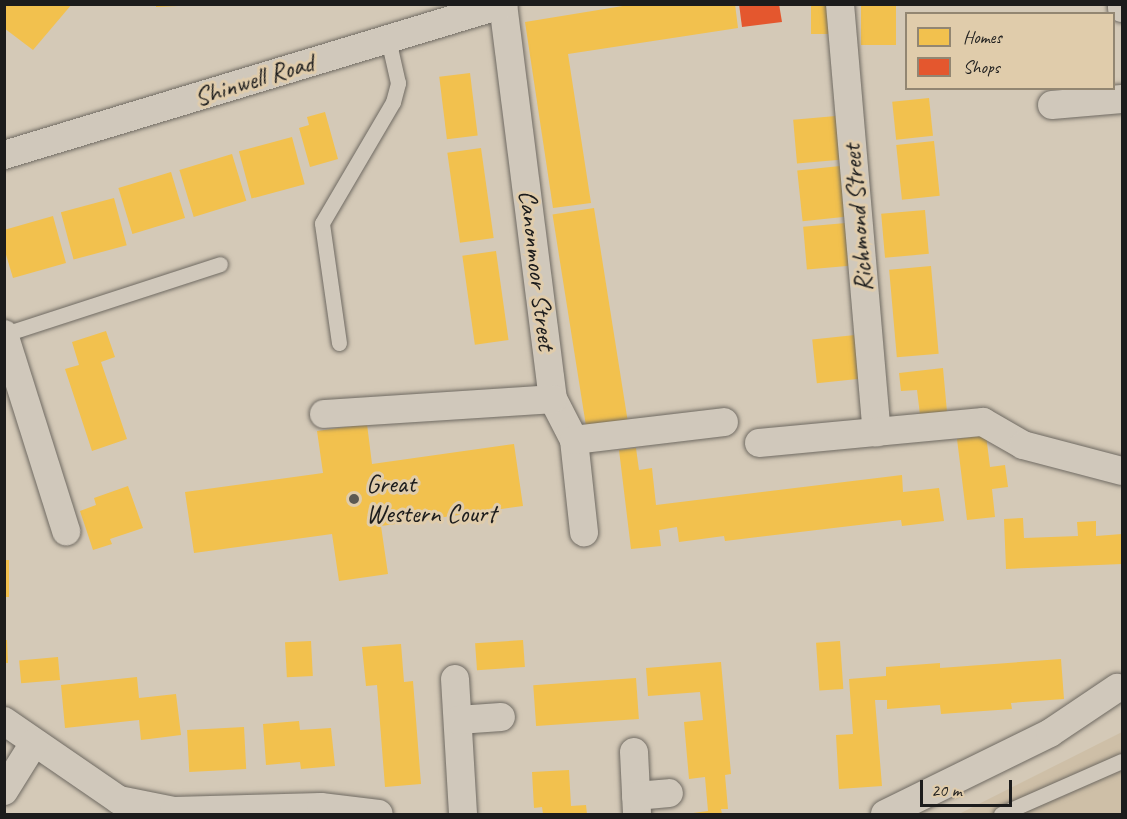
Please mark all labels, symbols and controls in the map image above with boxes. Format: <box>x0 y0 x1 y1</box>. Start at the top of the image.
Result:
legend <box>905 12 1115 90</box>
text: Homes <box>963 26 1002 48</box>
street label: Shinwell Road <box>191 47 317 113</box>
text: Shops <box>963 56 1000 78</box>
street label: Richmond Street <box>836 143 880 293</box>
street label: Canonmoor Street <box>512 188 562 352</box>
place label: Great Western Court <box>366 468 496 530</box>
marker: Great Western Court <box>347 492 361 506</box>
scale bar <box>923 768 1014 806</box>
text: 20 m <box>931 779 962 801</box>

